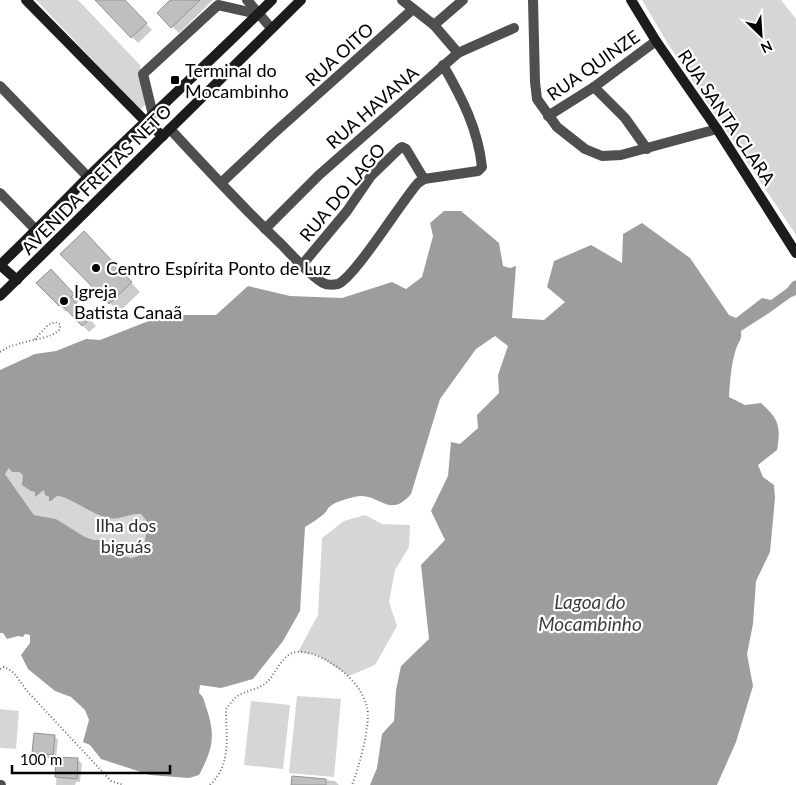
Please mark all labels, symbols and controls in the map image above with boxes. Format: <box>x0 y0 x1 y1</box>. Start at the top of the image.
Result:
north arrow <box>736 10 786 60</box>
street label: RUA OITO <box>300 18 378 90</box>
street label: RUA QUINZE <box>542 25 644 105</box>
street label: RUA SANTA CLARA <box>673 45 781 189</box>
place label: Terminal do Mocambinho <box>185 59 289 102</box>
street label: RUA HAVANA <box>322 61 423 153</box>
marker: Terminal do Mocambinho <box>169 74 181 86</box>
street label: AVENIDA FREITAS NETO <box>16 99 176 259</box>
street label: RUA DO LAGO <box>294 138 390 246</box>
place label: Centro Espírita Ponto de Luz <box>106 257 331 279</box>
marker: Centro Espírita Ponto de Luz <box>90 262 102 274</box>
place label: Igreja Batista Canaã <box>74 280 182 323</box>
marker: Igreja Batista Canaã <box>58 295 70 307</box>
park label: Ilha dos biguás <box>96 514 157 557</box>
water label: Lagoa do Mocambinho <box>538 590 642 635</box>
scale bar <box>12 742 170 774</box>
text: 100 m <box>20 750 62 768</box>

